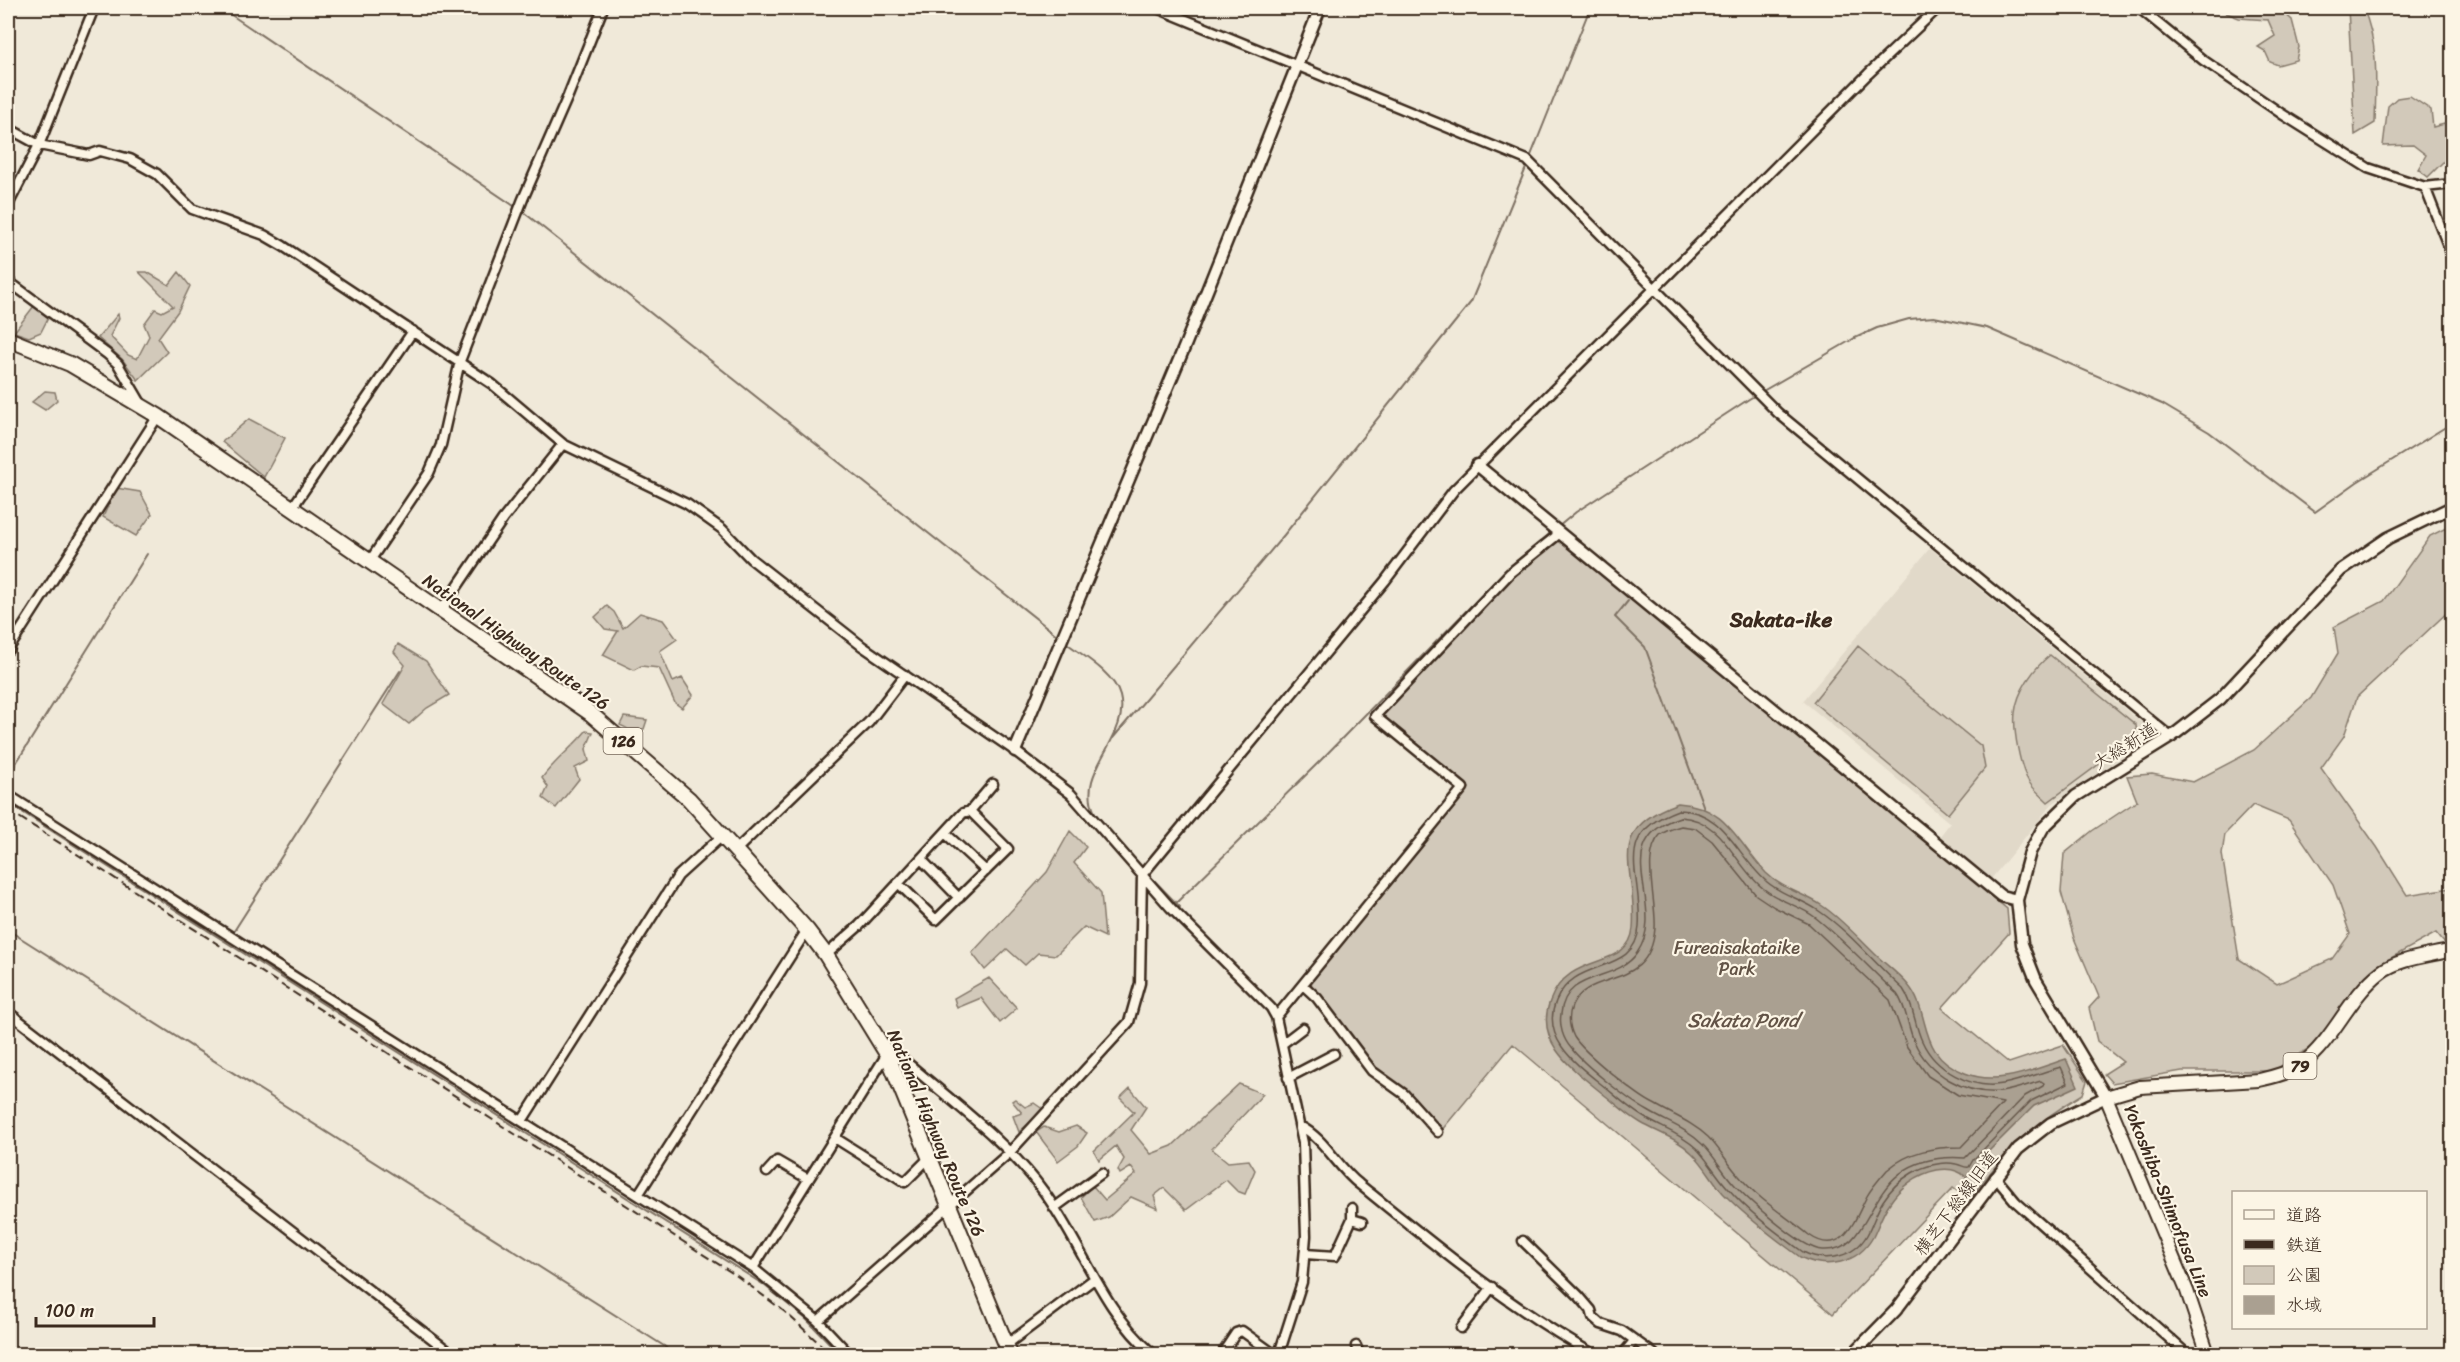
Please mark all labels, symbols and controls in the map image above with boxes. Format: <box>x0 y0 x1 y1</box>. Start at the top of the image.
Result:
street label: National Highway Route 126 <box>416 565 616 719</box>
district label: Sakata-ike <box>1729 601 1833 639</box>
street label: 大総新道 <box>2086 713 2164 779</box>
road number: 126 <box>604 728 642 754</box>
park label: Fureaisakataike Park <box>1674 932 1800 985</box>
water label: Sakata Pond <box>1688 1003 1804 1038</box>
street label: National Highway Route 126 <box>878 1024 994 1242</box>
road number: 79 <box>2284 1053 2316 1079</box>
street label: Yokoshiba-Shimofusa Line <box>2115 1099 2221 1303</box>
street label: 横芝下総線旧道 <box>1905 1143 2007 1263</box>
legend <box>2232 1191 2427 1329</box>
text: 道路 <box>2286 1199 2322 1231</box>
text: 鉄道 <box>2286 1229 2322 1261</box>
text: 公園 <box>2286 1259 2322 1291</box>
text: 水域 <box>2286 1289 2322 1321</box>
scale bar <box>36 1290 154 1328</box>
text: 100 m <box>45 1295 94 1327</box>

